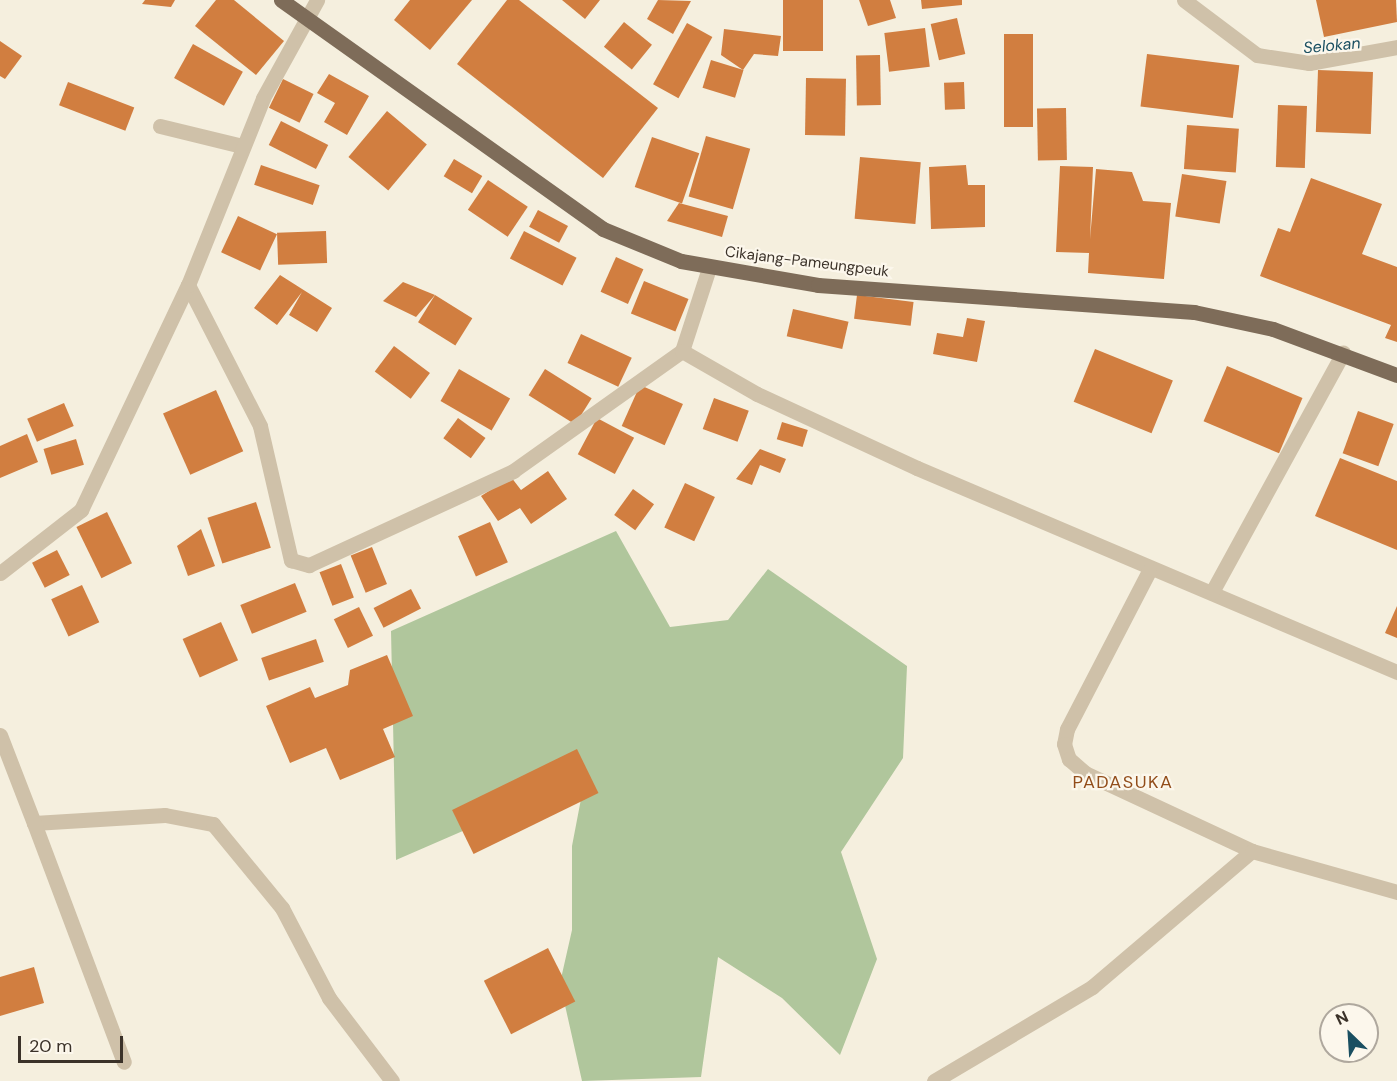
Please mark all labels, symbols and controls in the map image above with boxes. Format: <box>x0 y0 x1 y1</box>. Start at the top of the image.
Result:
water label: Selokan <box>1303 34 1361 58</box>
street label: Cikajang-Pameungpeuk <box>724 243 890 281</box>
district label: PADASUKA <box>1073 771 1173 793</box>
north arrow <box>1319 1003 1379 1063</box>
text: N <box>1332 1006 1352 1030</box>
scale bar <box>21 1024 126 1062</box>
text: 20 m <box>29 1034 72 1058</box>

